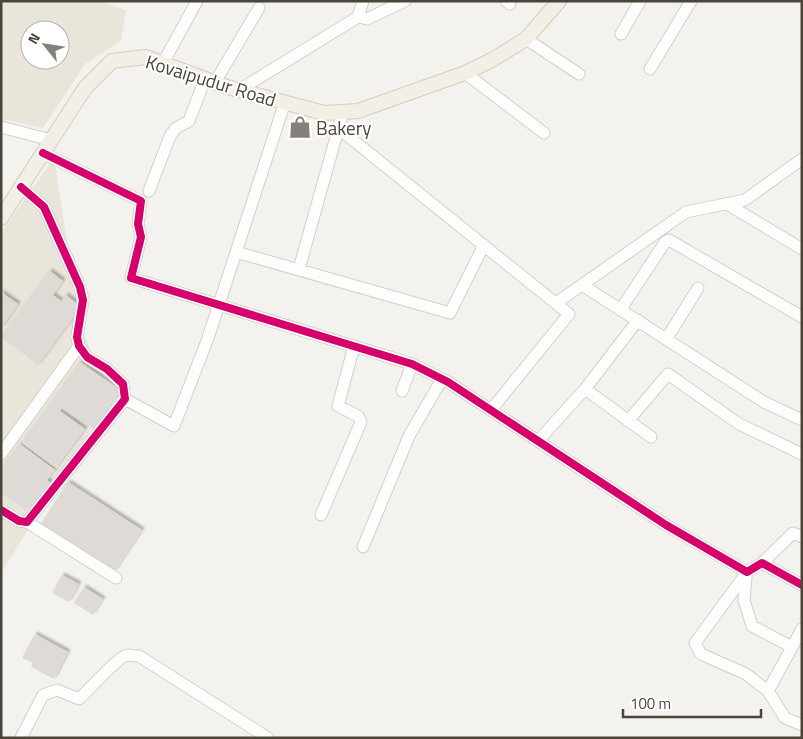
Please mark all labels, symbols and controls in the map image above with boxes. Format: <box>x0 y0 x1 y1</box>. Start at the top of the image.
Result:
north arrow <box>20 20 70 70</box>
text: N <box>22 29 45 48</box>
street label: Kovaipudur Road <box>142 46 280 114</box>
place label: Bakery <box>316 113 371 142</box>
shop icon: Bakery <box>287 114 313 140</box>
scale bar <box>623 686 760 718</box>
text: 100 m <box>630 692 671 715</box>

